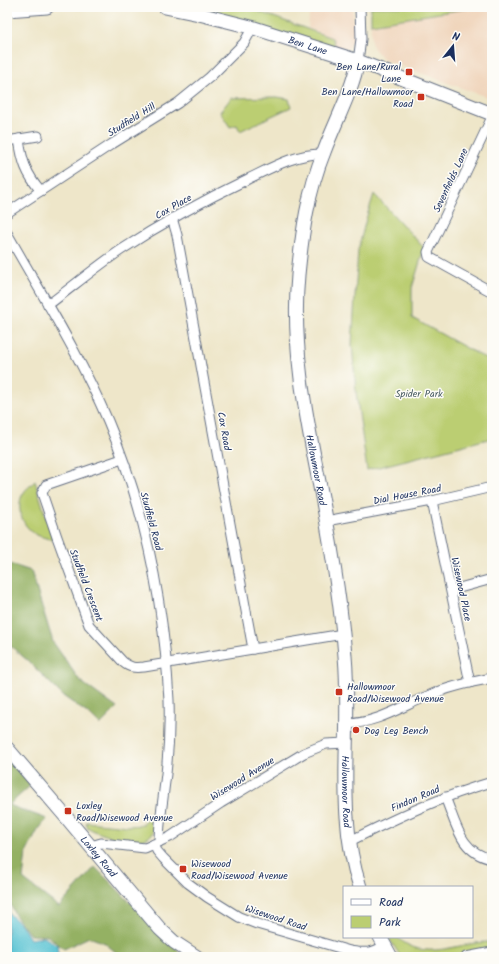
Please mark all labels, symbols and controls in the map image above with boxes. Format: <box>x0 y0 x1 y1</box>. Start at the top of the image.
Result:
north arrow <box>433 26 473 66</box>
text: N <box>450 28 462 47</box>
street label: Ben Lane <box>286 32 330 60</box>
place label: Ben Lane/Rural Lane <box>336 59 402 87</box>
marker: Ben Lane/Rural Lane <box>404 67 414 77</box>
place label: Ben Lane/Hallowmoor Road <box>321 84 414 112</box>
marker: Ben Lane/Hallowmoor Road <box>416 92 426 102</box>
street label: Studfield Hill <box>104 98 159 141</box>
street label: Sevenfields Lane <box>429 145 473 215</box>
street label: Cox Place <box>152 190 195 224</box>
park label: Spider Park <box>395 386 443 402</box>
street label: Cox Road <box>213 411 235 453</box>
street label: Hallowmoor Road <box>301 433 331 508</box>
street label: Dial House Road <box>372 480 443 509</box>
street label: Studfield Road <box>136 490 167 553</box>
street label: Studfield Crescent <box>65 547 107 624</box>
street label: Wisewood Place <box>446 556 476 623</box>
place label: Hallowmoor Road/Wisewood Avenue <box>347 679 444 707</box>
marker: Hallowmoor Road/Wisewood Avenue <box>334 687 344 697</box>
place label: Dog Leg Bench <box>364 723 428 739</box>
marker: Dog Leg Bench <box>351 725 361 735</box>
street label: Wisewood Avenue <box>207 752 278 805</box>
street label: Hallowmoor Road <box>337 755 355 829</box>
street label: Findon Road <box>388 781 443 816</box>
place label: Loxley Road/Wisewood Avenue <box>76 798 173 826</box>
marker: Loxley Road/Wisewood Avenue <box>63 806 73 816</box>
street label: Loxley Road <box>76 833 121 882</box>
place label: Wisewood Road/Wisewood Avenue <box>191 856 288 884</box>
marker: Wisewood Road/Wisewood Avenue <box>178 864 188 874</box>
legend <box>343 886 473 938</box>
text: Road <box>379 893 404 912</box>
street label: Wisewood Road <box>243 900 309 936</box>
text: Park <box>379 913 401 932</box>

